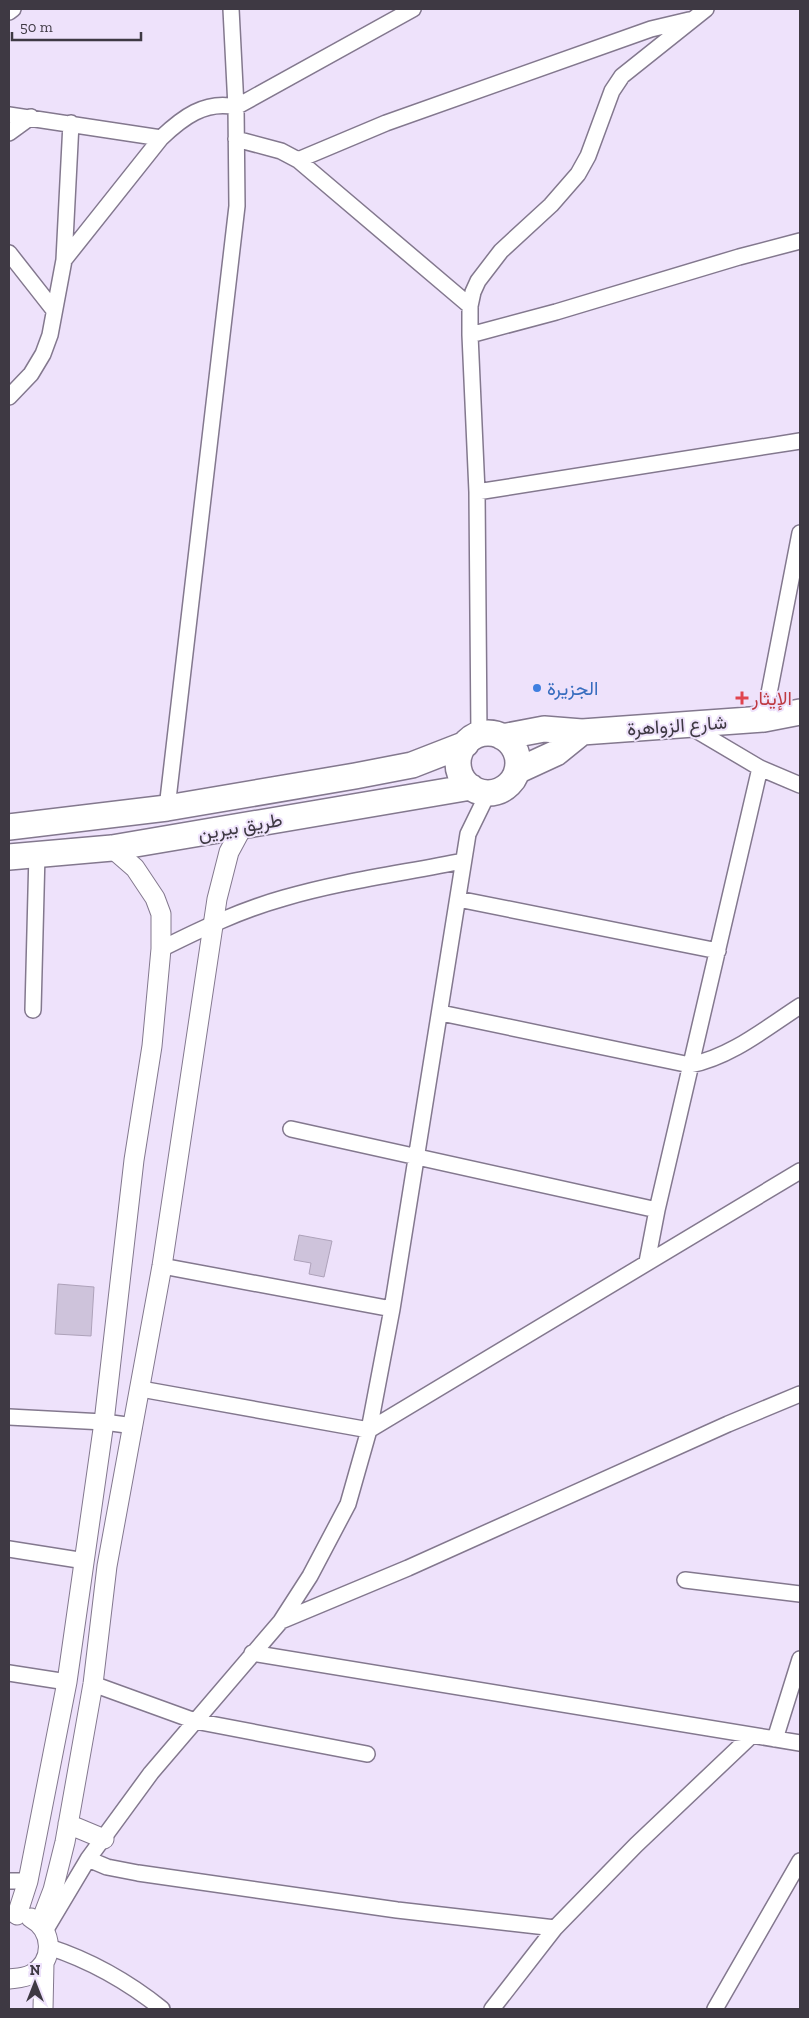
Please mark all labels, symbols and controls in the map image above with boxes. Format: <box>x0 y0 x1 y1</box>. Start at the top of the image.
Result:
scale bar <box>12 10 141 42</box>
text: 50 m <box>20 18 53 36</box>
place label: الجزيرة <box>547 677 598 700</box>
marker: الجزيرة <box>531 682 543 694</box>
place label: الإيثار <box>751 687 792 711</box>
marker: الإيثار <box>736 692 748 704</box>
street label: شارع الزواهرة <box>626 711 728 741</box>
street label: طريق بيرين <box>196 808 284 845</box>
north arrow <box>10 1958 60 2008</box>
text: N <box>30 1962 41 1979</box>

